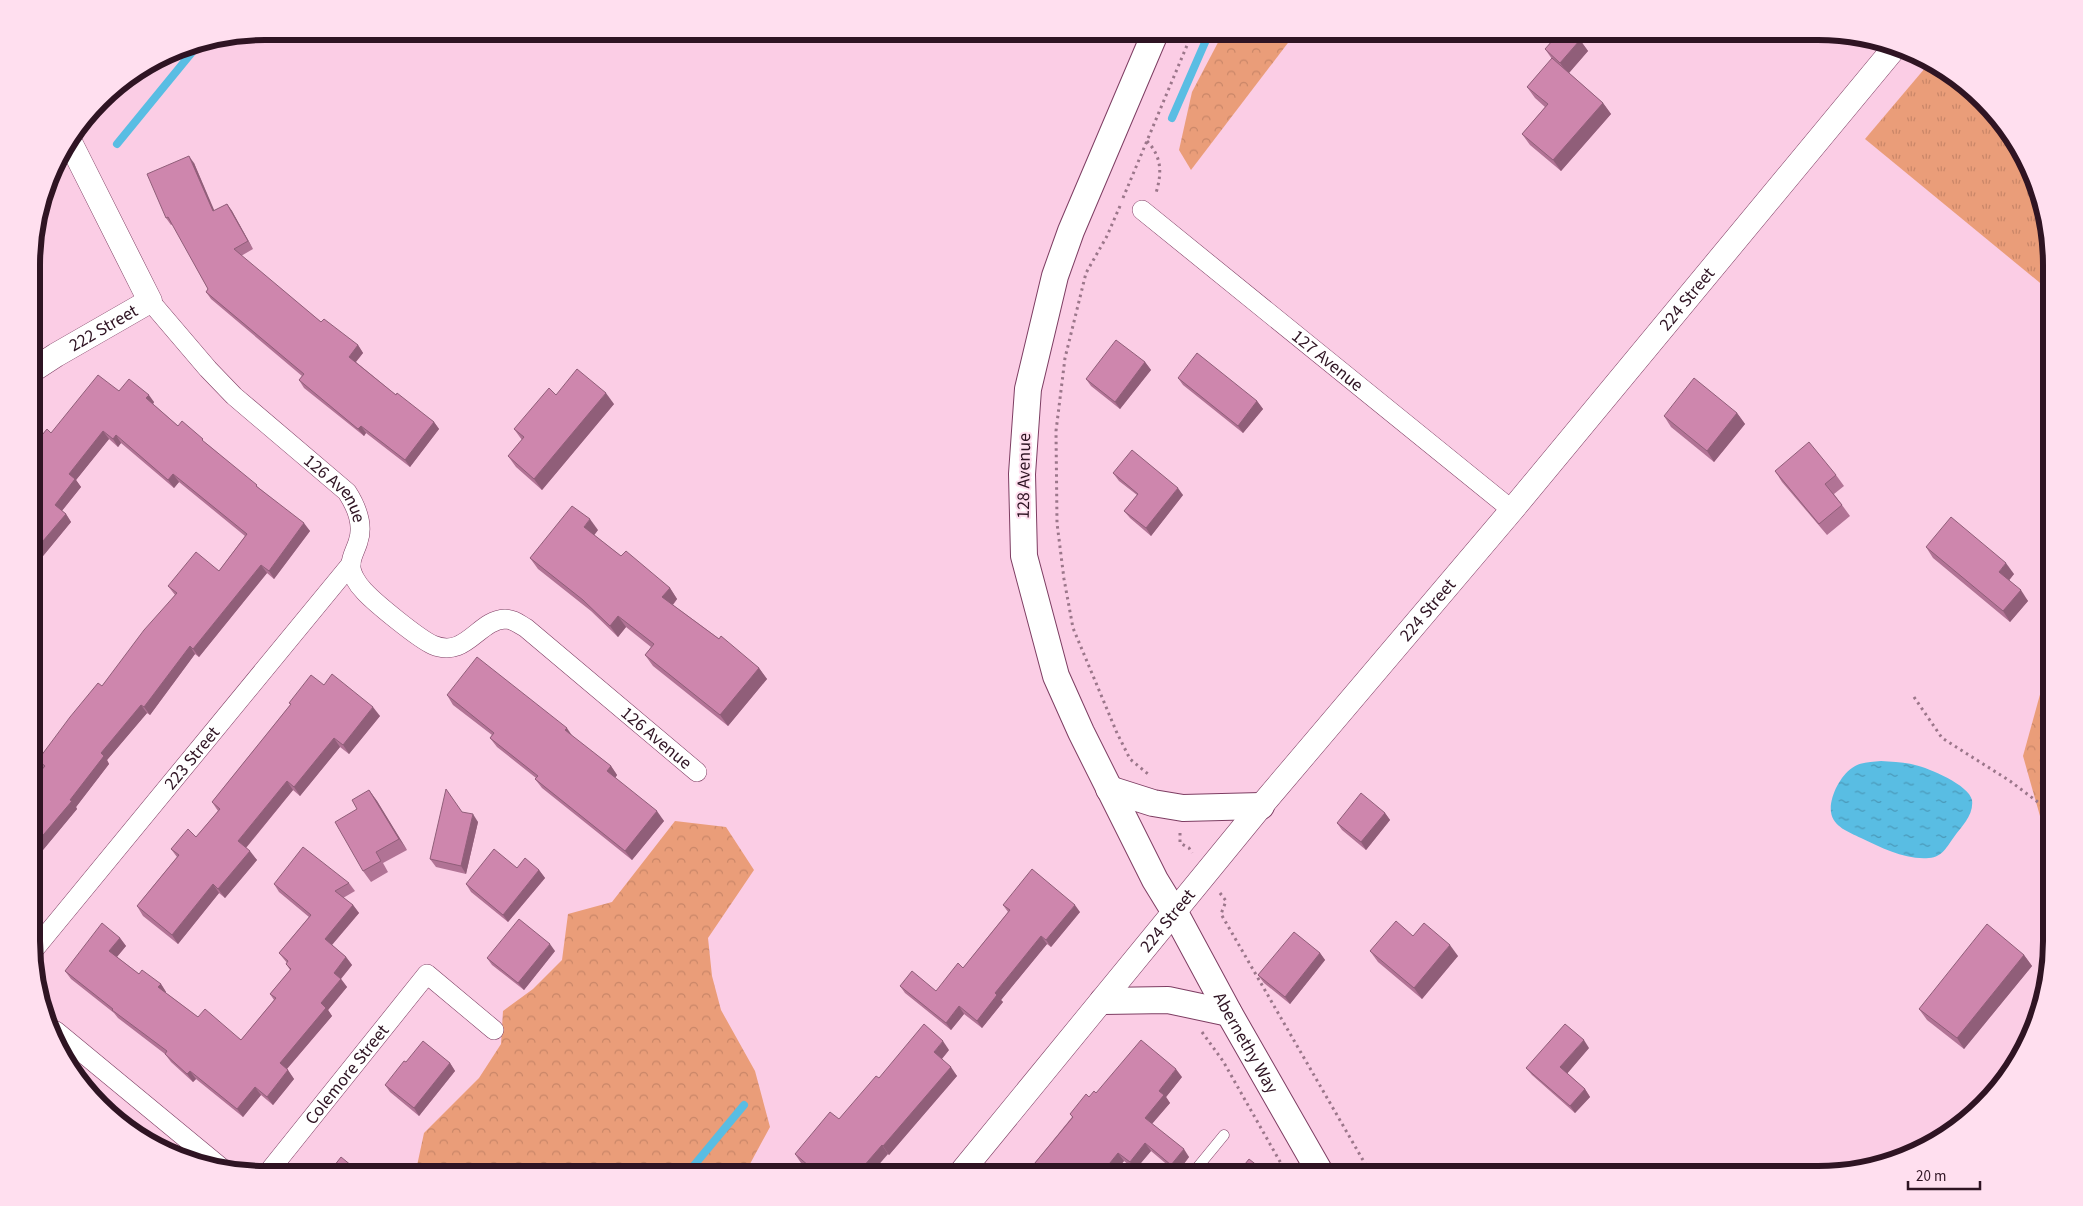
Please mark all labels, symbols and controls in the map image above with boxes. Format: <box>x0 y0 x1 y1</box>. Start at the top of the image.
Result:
street label: 224 Street <box>1653 262 1720 336</box>
street label: 222 Street <box>64 298 142 358</box>
street label: 127 Avenue <box>1286 324 1369 397</box>
street label: 128 Avenue <box>1011 433 1037 519</box>
street label: 126 Avenue <box>298 448 372 525</box>
street label: 224 Street <box>1393 573 1461 647</box>
street label: 126 Avenue <box>616 701 697 775</box>
street label: 223 Street <box>158 721 225 795</box>
street label: 224 Street <box>1134 883 1201 958</box>
street label: Abernethy Way <box>1207 988 1285 1098</box>
street label: Colemore Street <box>299 1019 395 1130</box>
scale bar <box>1908 1158 1980 1190</box>
text: 20 m <box>1916 1166 1946 1187</box>

